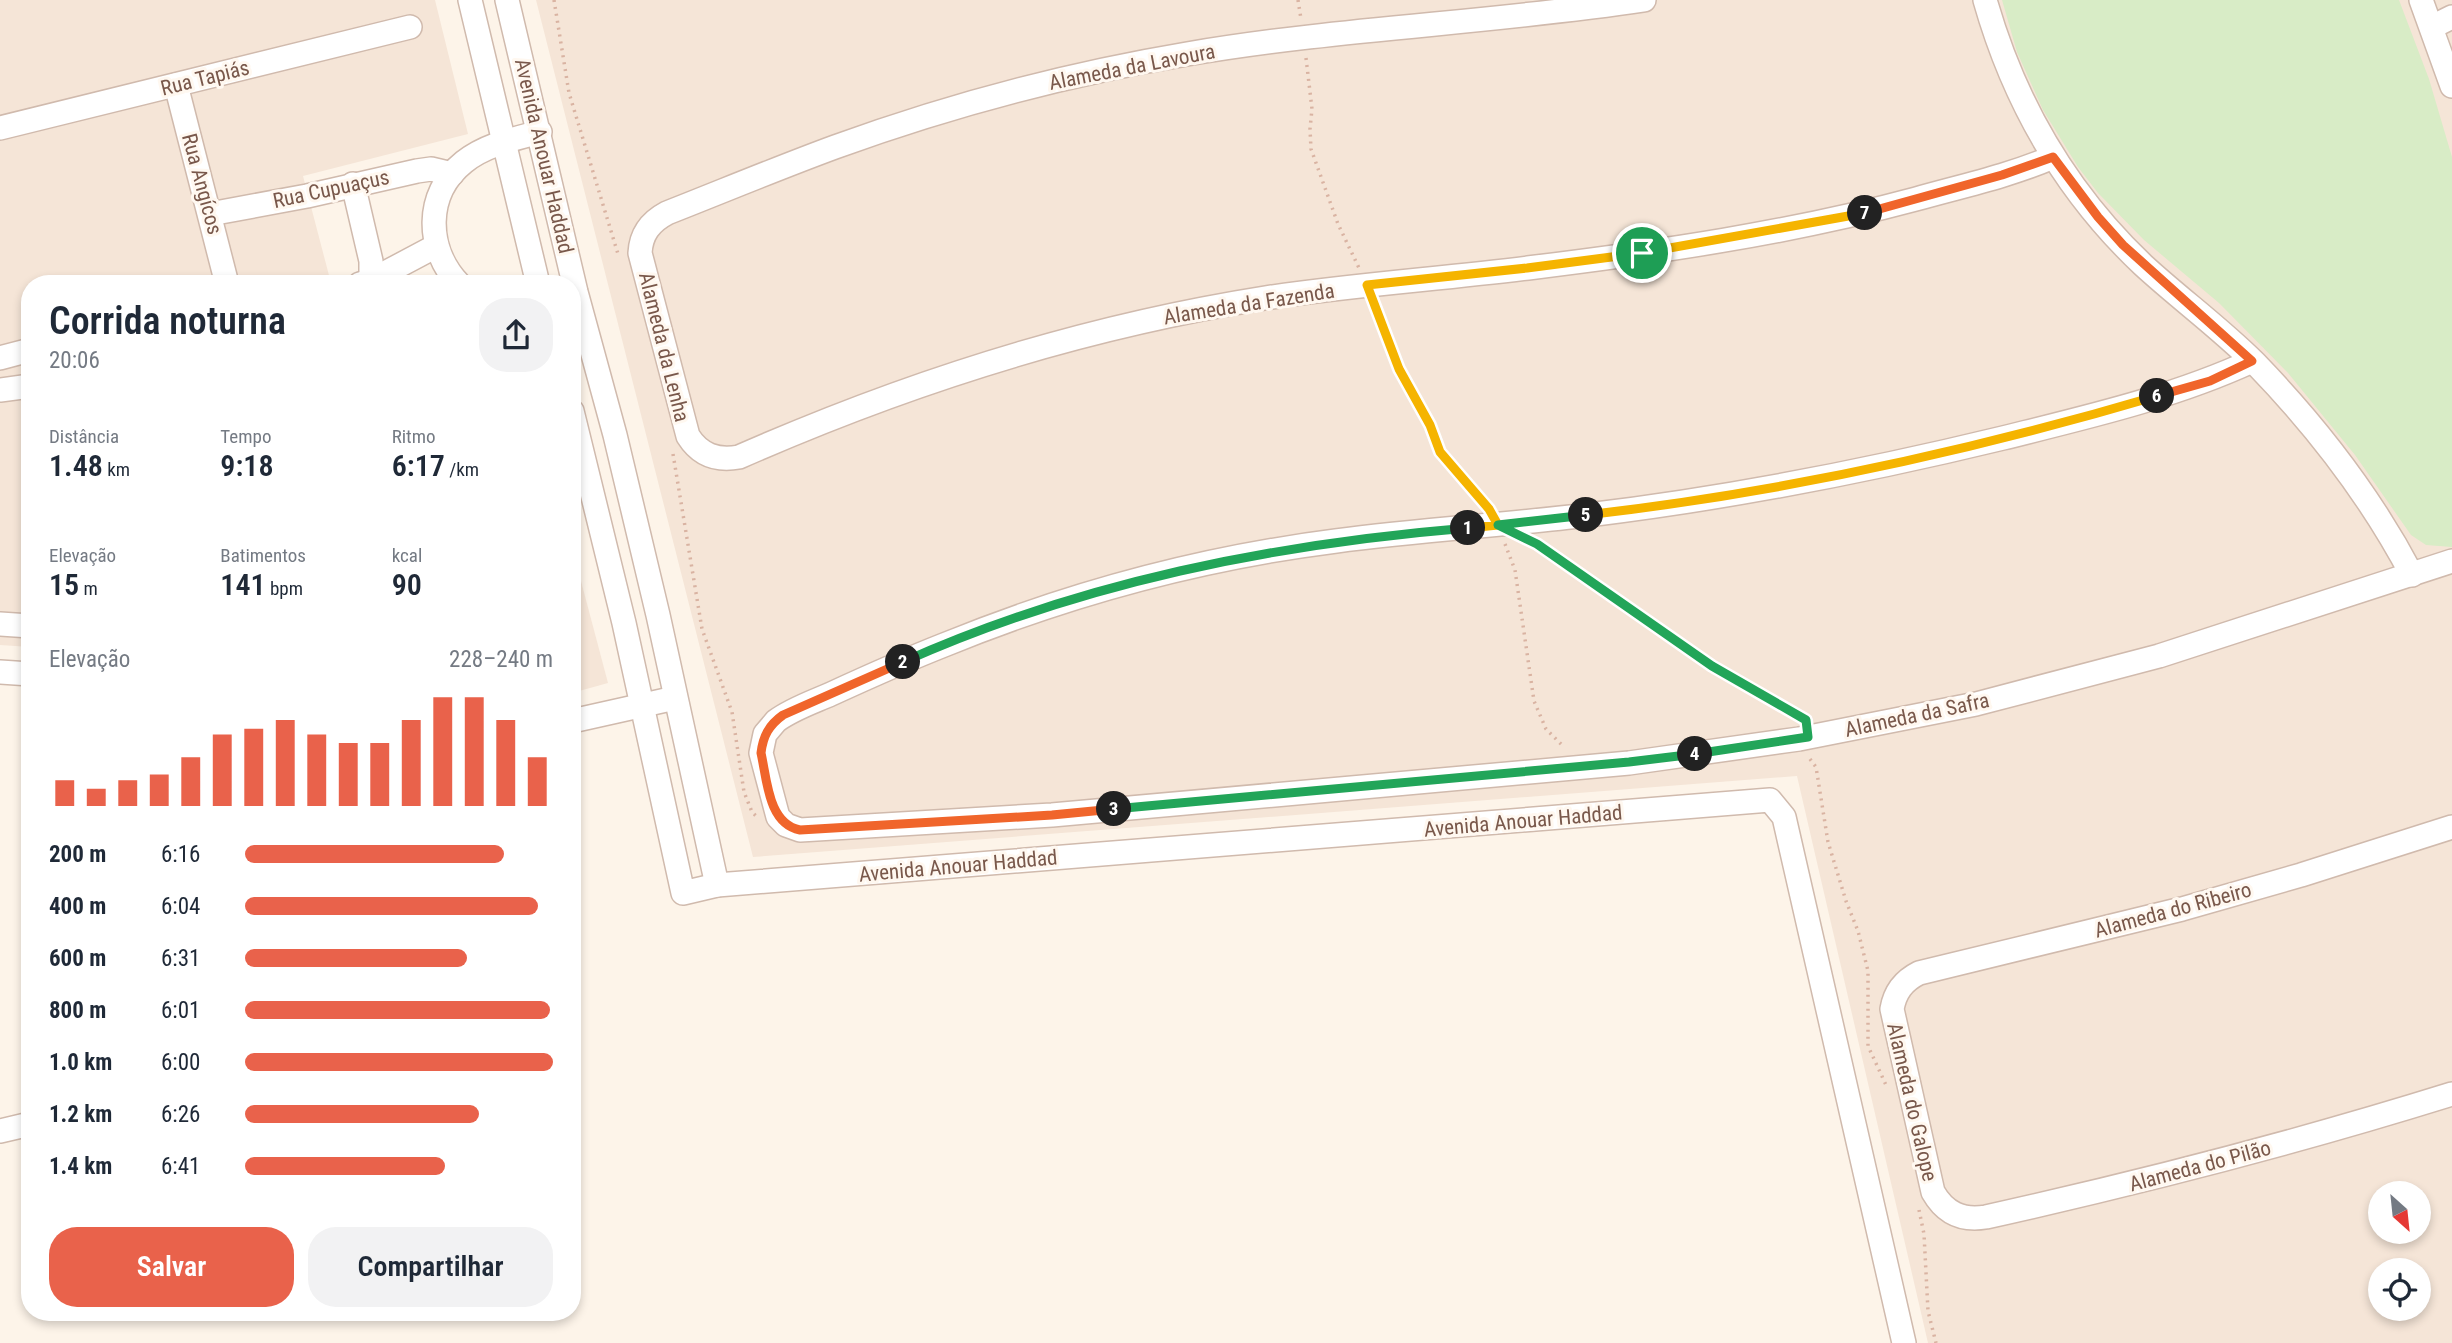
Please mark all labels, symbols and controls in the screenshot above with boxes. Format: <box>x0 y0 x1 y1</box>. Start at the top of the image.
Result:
street label: Alameda da Lavoura <box>1047 39 1217 95</box>
street label: Rua Tapiás <box>158 55 252 101</box>
street label: Avenida Anouar Haddad <box>510 56 578 256</box>
street label: Rua Angícos <box>177 131 227 237</box>
street label: Rua Cupuaçus <box>271 165 391 213</box>
pin: 7 <box>1848 196 1882 230</box>
text: 7 <box>1860 201 1869 224</box>
pin <box>1612 223 1672 283</box>
icon: arrive <box>1623 234 1661 272</box>
street label: Alameda da Lenha <box>634 270 694 424</box>
street label: Alameda da Fazenda <box>1162 279 1336 329</box>
button: share <box>479 298 553 372</box>
text: Corrida noturna <box>49 299 286 343</box>
text: 20:06 <box>49 347 100 374</box>
pin: 6 <box>2140 378 2174 414</box>
text: 6 <box>2152 384 2161 407</box>
text: Distância <box>49 425 119 448</box>
text: Tempo <box>220 425 271 448</box>
text: Ritmo <box>392 425 436 448</box>
text: 1.48 <box>49 448 103 483</box>
text: 9:18 <box>220 448 274 483</box>
text: 6:17 <box>392 448 445 483</box>
text: km <box>103 458 130 481</box>
text: /km <box>445 458 479 481</box>
pin: 5 <box>1568 498 1604 532</box>
text: 5 <box>1581 503 1590 526</box>
pin: 1 <box>1450 510 1486 546</box>
text: 1 <box>1463 516 1472 539</box>
text: Elevação <box>49 544 116 567</box>
text: Batimentos <box>220 544 306 567</box>
text: kcal <box>392 544 422 567</box>
text: 15 <box>49 567 79 602</box>
text: 141 <box>220 567 266 602</box>
text: 90 <box>392 567 422 602</box>
text: m <box>79 577 98 600</box>
text: bpm <box>266 577 303 600</box>
pin: 2 <box>886 644 920 680</box>
text: Elevação <box>49 646 130 673</box>
text: 228–240 m <box>449 646 553 673</box>
text: 2 <box>898 650 907 673</box>
street label: Alameda da Safra <box>1843 688 1991 742</box>
pin: 4 <box>1678 736 1712 772</box>
text: 4 <box>1690 742 1699 765</box>
pin: 3 <box>1096 792 1132 826</box>
text: 3 <box>1109 797 1118 820</box>
street label: Avenida Anouar Haddad <box>1423 800 1623 842</box>
text: 200 m <box>49 841 106 868</box>
text: 6:16 <box>161 841 200 868</box>
street label: Avenida Anouar Haddad <box>858 845 1058 887</box>
street label: Alameda do Ribeiro <box>2092 878 2254 942</box>
text: 400 m <box>49 893 106 920</box>
text: 6:04 <box>161 893 200 920</box>
text: 600 m <box>49 945 106 972</box>
text: 6:31 <box>161 945 200 972</box>
text: 800 m <box>49 997 106 1024</box>
text: 6:01 <box>161 997 200 1024</box>
street label: Alameda do Galope <box>1882 1020 1942 1184</box>
text: 1.0 km <box>49 1049 112 1076</box>
text: 6:00 <box>161 1049 200 1076</box>
text: 1.2 km <box>49 1101 112 1128</box>
text: 6:26 <box>161 1101 200 1128</box>
street label: Alameda do Pilão <box>2127 1136 2273 1196</box>
text: 1.4 km <box>49 1153 112 1180</box>
text: 6:41 <box>161 1153 200 1180</box>
north arrow <box>2368 1181 2431 1244</box>
map controls <box>2368 1181 2431 1321</box>
button: Salvar <box>49 1227 294 1307</box>
button: Compartilhar <box>308 1227 553 1307</box>
button: locate <box>2368 1258 2431 1321</box>

